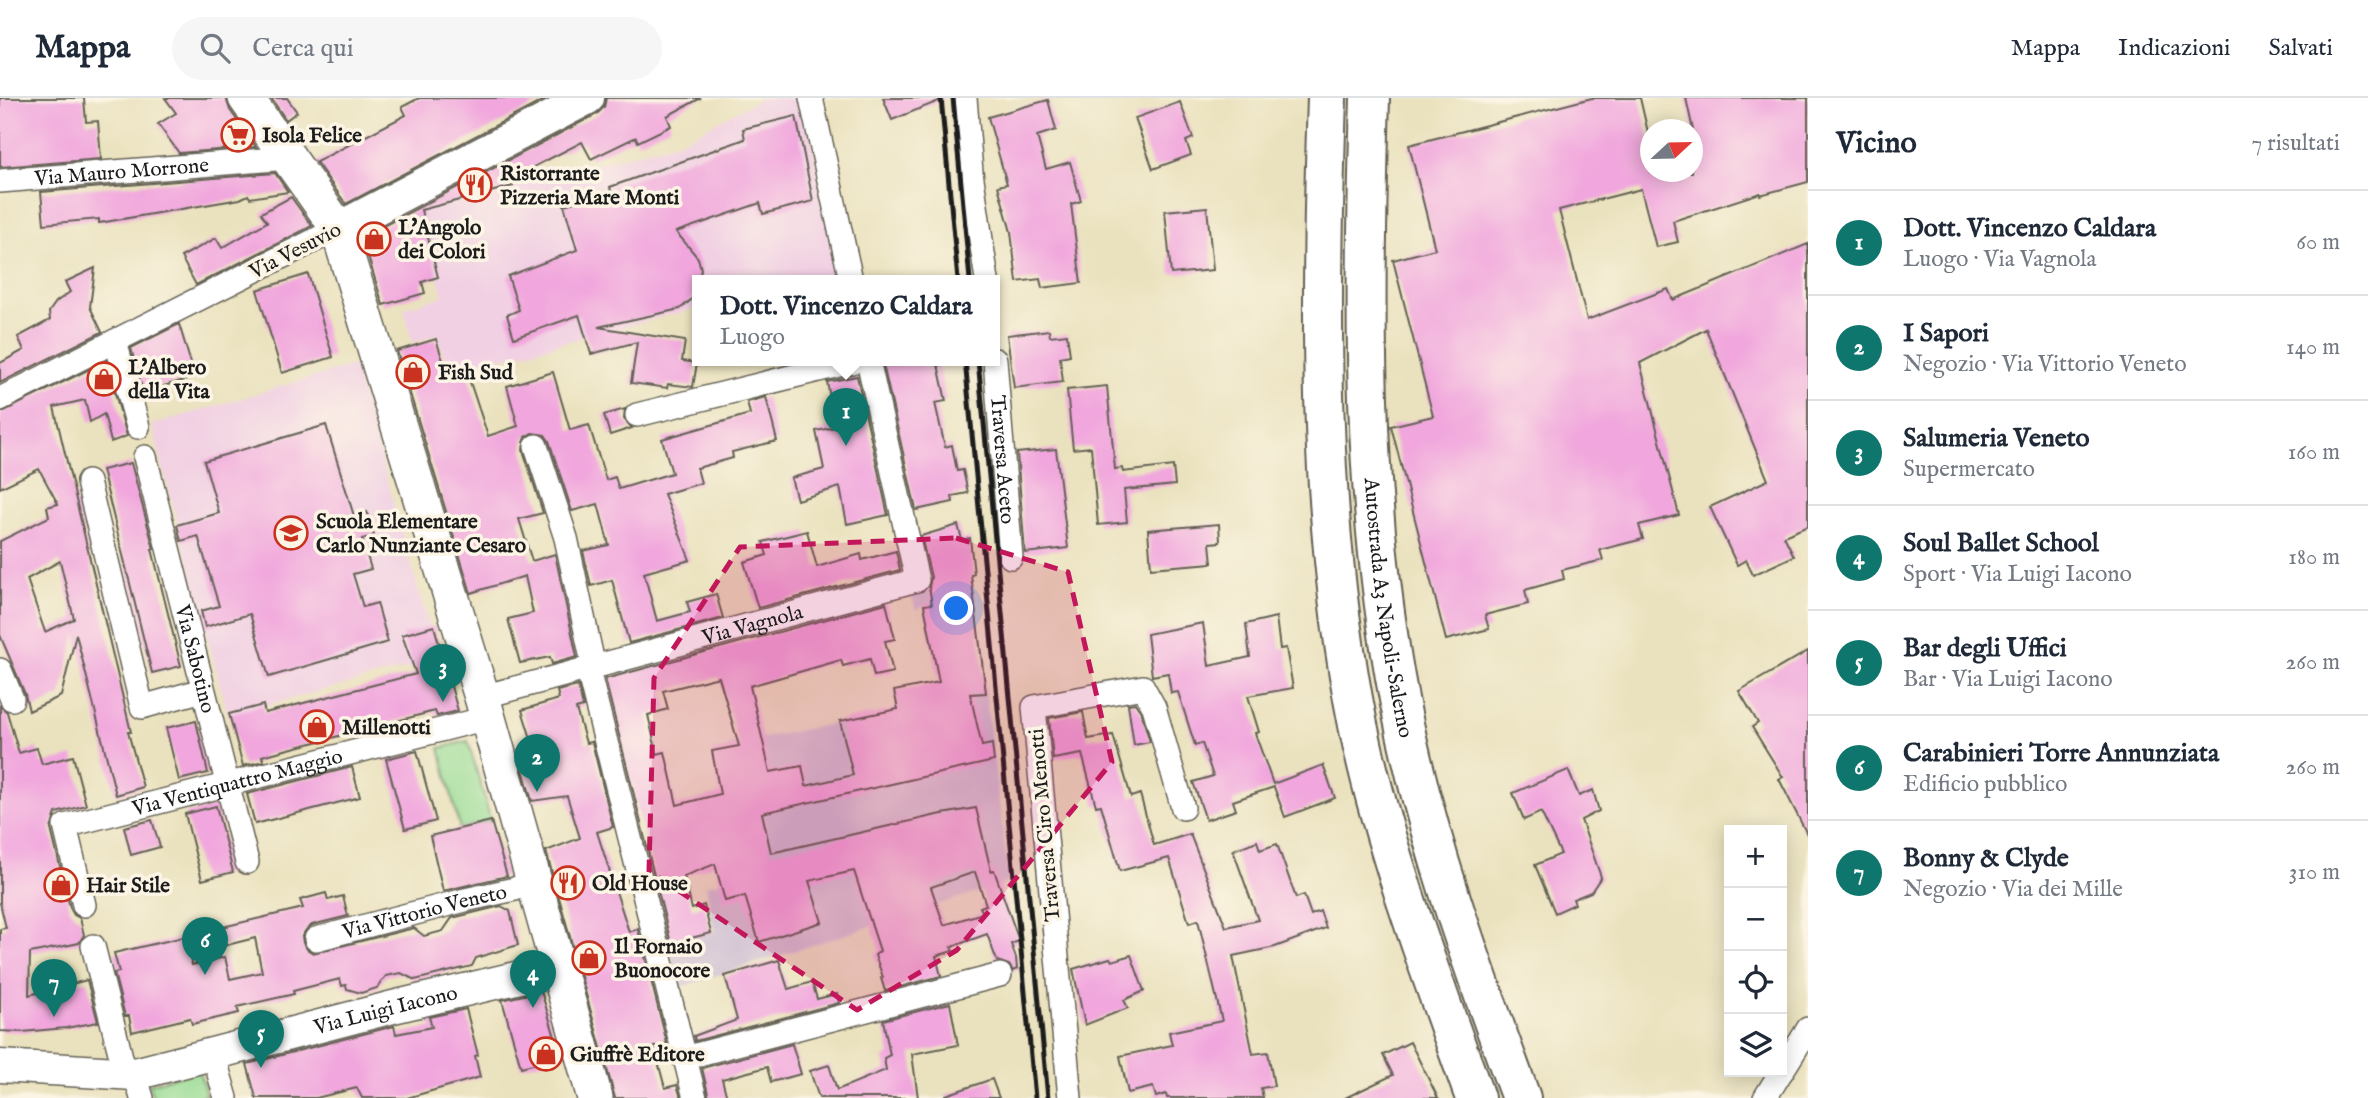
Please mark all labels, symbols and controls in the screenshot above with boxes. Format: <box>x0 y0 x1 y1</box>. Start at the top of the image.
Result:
search box <box>172 17 662 80</box>
text: Mappa <box>35 27 130 69</box>
icon: search <box>196 29 234 67</box>
text: Cerca qui <box>252 32 354 65</box>
text: Mappa <box>2011 33 2080 64</box>
text: Indicazioni <box>2118 33 2230 64</box>
text: Salvati <box>2268 33 2333 64</box>
supermarket icon: Isola Felice <box>219 116 257 154</box>
north arrow <box>1640 119 1703 182</box>
place label: Isola Felice <box>262 123 362 150</box>
text: Vicino <box>1836 125 1917 163</box>
text: 7 risultati <box>2251 129 2340 158</box>
street label: Via Mauro Morrone <box>33 152 210 193</box>
place label: Ristorrante Pizzeria Mare Monti <box>500 161 680 212</box>
restaurant icon: Ristorrante Pizzeria Mare Monti <box>456 166 494 204</box>
text: Dott. Vincenzo Caldara <box>1903 212 2156 245</box>
place label: L'Angolo dei Colori <box>398 215 486 266</box>
street label: Via Vesuvio <box>244 217 346 286</box>
shop icon: L'Angolo dei Colori <box>355 220 393 258</box>
text: 1 <box>1855 228 1863 257</box>
text: 60 m <box>2296 228 2340 257</box>
text: Luogo · Via Vagnola <box>1903 245 2096 274</box>
popup <box>692 275 1000 366</box>
text: Dott. Vincenzo Caldara <box>719 290 973 323</box>
text: I Sapori <box>1903 317 1989 350</box>
text: Luogo <box>719 323 785 352</box>
text: 2 <box>1854 333 1864 362</box>
text: 140 m <box>2286 333 2340 362</box>
text: Negozio · Via Vittorio Veneto <box>1903 350 2187 379</box>
shop icon: Fish Sud <box>394 353 432 391</box>
place label: L'Albero della Vita <box>128 355 210 406</box>
shop icon: L'Albero della Vita <box>85 360 123 398</box>
place label: Fish Sud <box>438 360 514 387</box>
pin: 1 <box>823 388 869 446</box>
street label: Traversa Aceto <box>983 394 1020 525</box>
text: Salumeria Veneto <box>1903 422 2090 455</box>
text: 3 <box>1855 438 1863 467</box>
text: 160 m <box>2288 438 2340 467</box>
text: Supermercato <box>1903 455 2035 484</box>
street label: Autostrada A3 Napoli-Salerno <box>1357 476 1419 741</box>
place label: Scuola Elementare Carlo Nunziante Cesaro <box>316 509 527 560</box>
school or university icon: Scuola Elementare Carlo Nunziante Cesaro <box>272 514 310 552</box>
text: Soul Ballet School <box>1903 527 2099 560</box>
text: 4 <box>1853 543 1865 572</box>
text: 180 m <box>2288 543 2340 572</box>
text: Sport · Via Luigi Iacono <box>1903 560 2132 589</box>
your location <box>939 591 973 625</box>
street label: Via Vagnola <box>698 599 807 652</box>
street label: Via Sabotino <box>167 601 221 716</box>
text: Bar degli Uffici <box>1903 632 2067 665</box>
pin: 3 <box>420 644 466 702</box>
text: 5 <box>1855 648 1863 677</box>
text: 260 m <box>2285 648 2340 677</box>
text: Bar · Via Luigi Iacono <box>1903 665 2113 694</box>
shop icon: Millenotti <box>298 708 336 746</box>
place label: Millenotti <box>342 715 431 742</box>
street label: Traversa Ciro Menotti <box>1024 727 1067 923</box>
pin: 2 <box>514 734 560 792</box>
text: Carabinieri Torre Annunziata <box>1903 737 2219 770</box>
street label: Via Ventiquattro Maggio <box>129 744 346 824</box>
text: 6 <box>1854 753 1864 782</box>
text: 260 m <box>2285 753 2340 782</box>
text: Edificio pubblico <box>1903 770 2067 799</box>
map controls <box>1724 825 1787 1077</box>
button: + <box>1724 825 1787 888</box>
text: Bonny & Clyde <box>1903 842 2069 875</box>
text: 7 <box>1854 858 1864 887</box>
text: 310 m <box>2289 858 2340 887</box>
restaurant icon: Old House <box>549 864 587 902</box>
shop icon: Hair Stile <box>42 866 80 904</box>
place label: Old House <box>592 871 688 898</box>
place label: Hair Stile <box>86 873 170 900</box>
text: Negozio · Via dei Mille <box>1903 875 2123 904</box>
street label: Via Vittorio Veneto <box>339 879 510 947</box>
button: − <box>1724 888 1787 951</box>
pin: 6 <box>182 917 228 975</box>
place label: Il Fornaio Buonocore <box>614 934 710 985</box>
shop icon: Il Fornaio Buonocore <box>570 939 608 977</box>
pin: 4 <box>510 950 556 1008</box>
button: locate <box>1724 951 1787 1014</box>
pin: 7 <box>31 959 77 1017</box>
street label: Via Luigi Iacono <box>310 980 460 1042</box>
pin: 5 <box>238 1010 284 1068</box>
button: layers <box>1724 1014 1787 1077</box>
shop icon: Giuffrè Editore <box>527 1035 565 1073</box>
place label: Giuffrè Editore <box>570 1042 705 1069</box>

